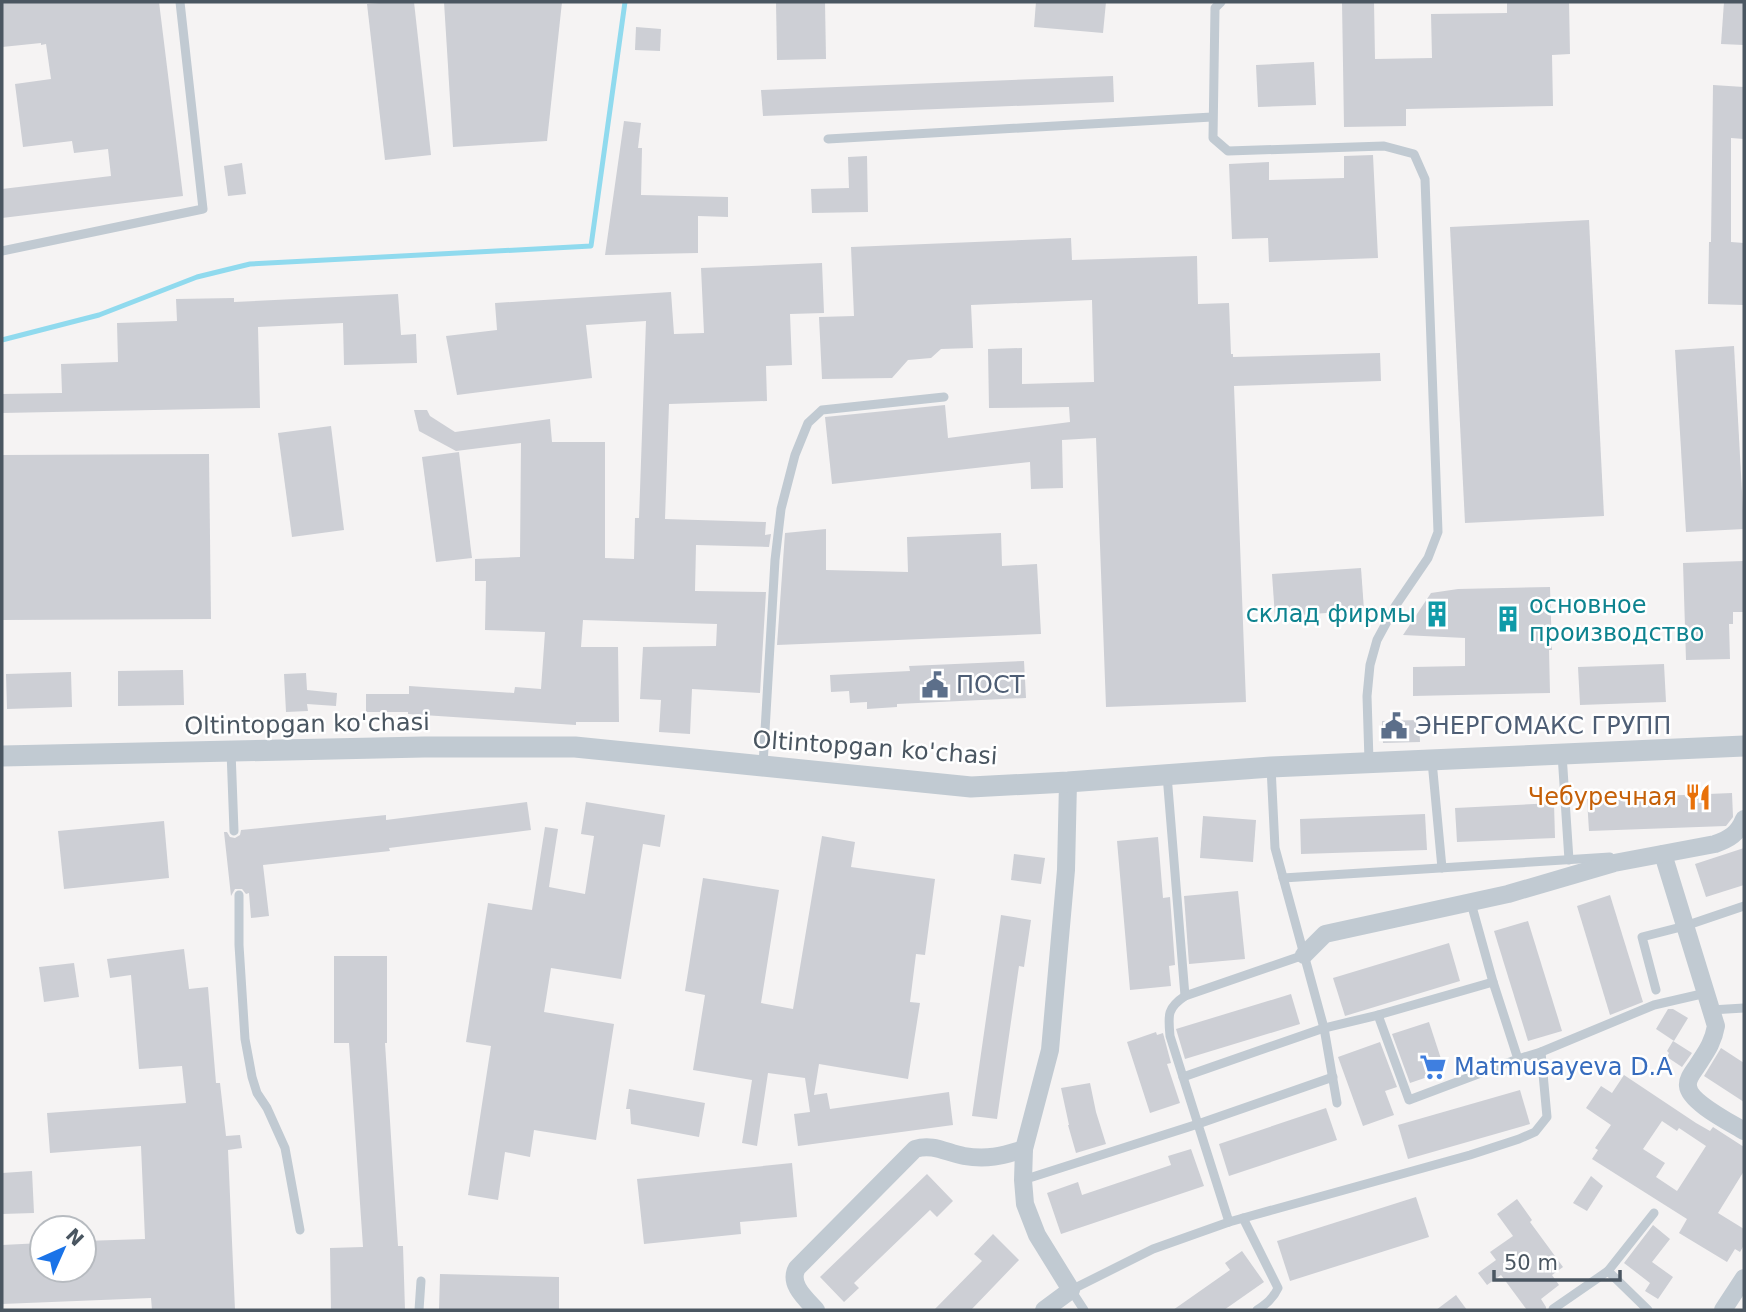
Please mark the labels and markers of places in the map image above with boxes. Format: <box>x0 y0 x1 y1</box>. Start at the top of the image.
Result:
place label: основное производство <box>1529 591 1704 647</box>
building icon: склад фирмы <box>1422 599 1452 629</box>
place label: склад фирмы <box>1246 600 1416 628</box>
building icon: основное производство <box>1493 604 1523 634</box>
public building icon: ПОСТ <box>920 670 950 700</box>
place label: ПОСТ <box>956 671 1025 699</box>
public building icon: ЭНЕРГОМАКС ГРУПП <box>1379 711 1409 741</box>
place label: ЭНЕРГОМАКС ГРУПП <box>1415 712 1671 740</box>
restaurant icon: Чебуречная <box>1683 782 1713 812</box>
place label: Чебуречная <box>1528 783 1677 811</box>
supermarket icon: Matmusayeva D.A <box>1418 1052 1448 1082</box>
place label: Matmusayeva D.A <box>1454 1053 1673 1081</box>

